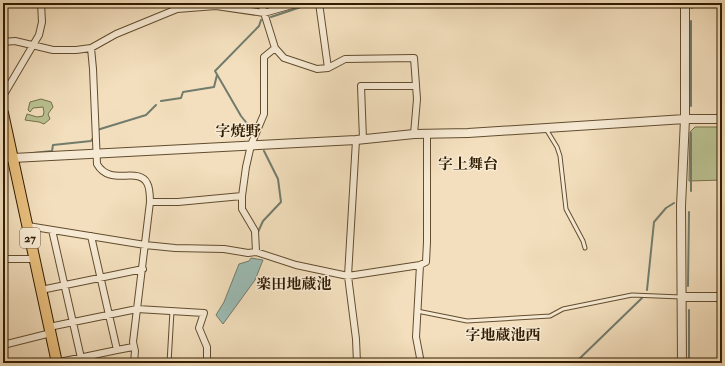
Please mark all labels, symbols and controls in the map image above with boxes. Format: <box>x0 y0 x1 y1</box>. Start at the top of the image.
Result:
district label: 字焼野 <box>215 122 261 141</box>
district label: 字上舞台 <box>438 155 498 174</box>
road number: 27 <box>20 228 40 248</box>
district label: 楽田地蔵池 <box>256 275 332 294</box>
district label: 字地蔵池西 <box>465 326 541 345</box>

